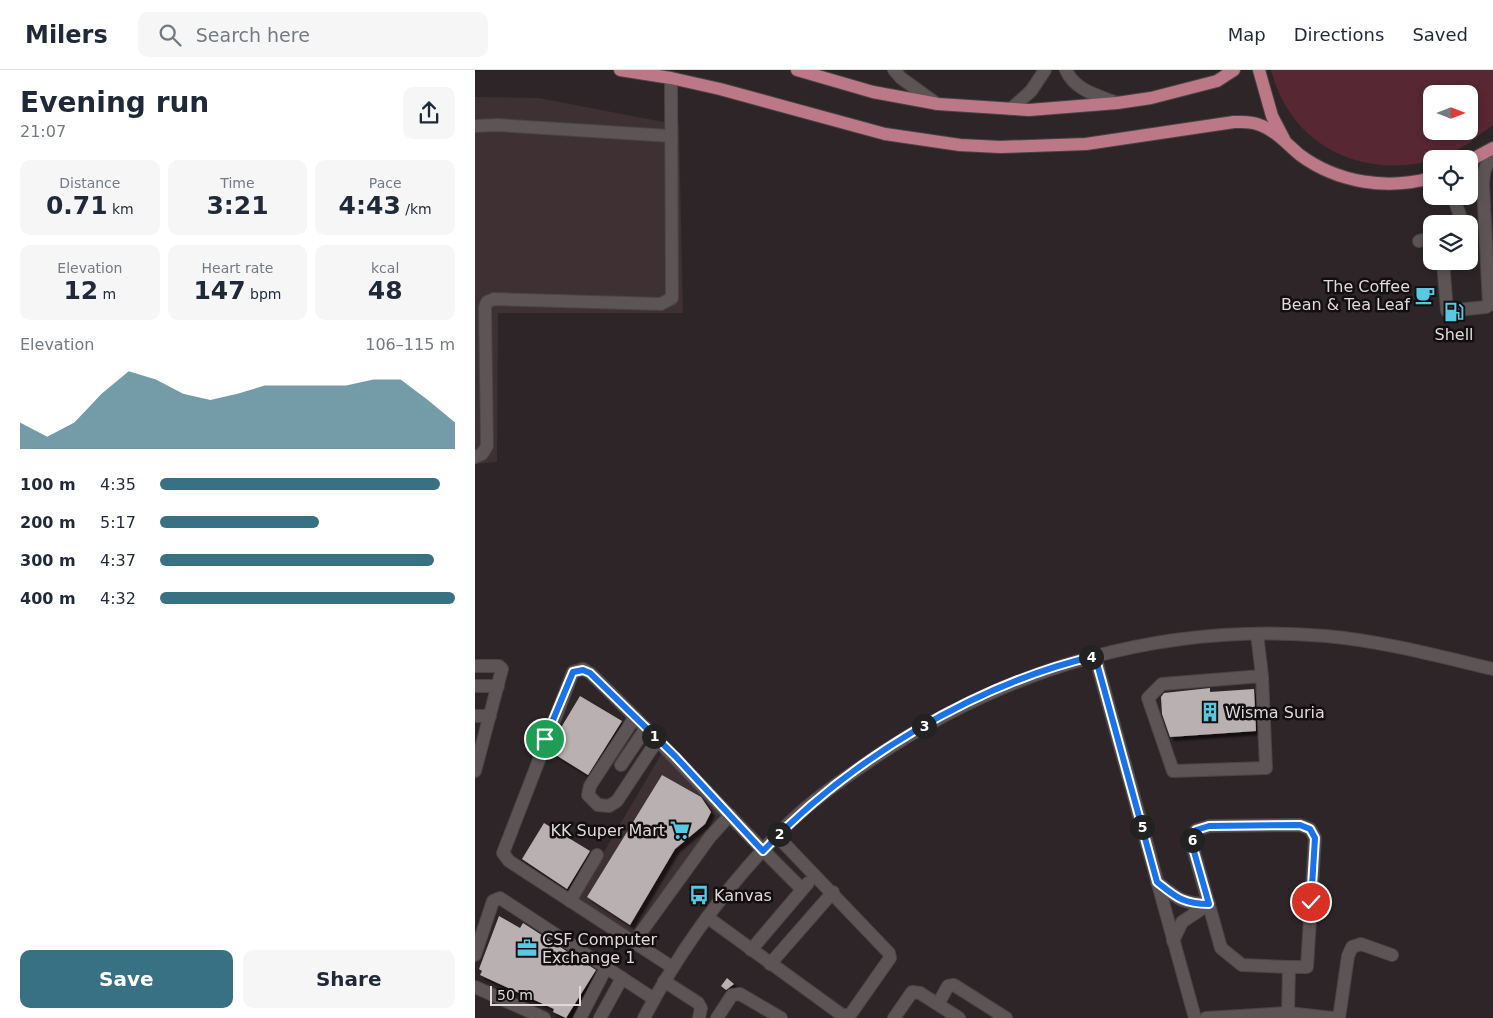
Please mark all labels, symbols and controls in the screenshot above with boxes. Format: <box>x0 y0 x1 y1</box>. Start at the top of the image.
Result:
search box <box>138 12 488 57</box>
text: Milers <box>25 21 108 49</box>
icon: search <box>156 21 184 49</box>
text: Search here <box>196 24 310 46</box>
text: Map <box>1228 24 1266 45</box>
text: Directions <box>1294 24 1384 45</box>
text: Saved <box>1412 24 1468 45</box>
north arrow <box>1423 85 1477 140</box>
map controls <box>1423 85 1478 270</box>
text: Evening run <box>20 86 209 119</box>
button: share <box>403 87 455 139</box>
text: 21:07 <box>20 122 66 141</box>
button: locate <box>1423 150 1478 205</box>
text: Distance <box>59 175 120 191</box>
text: Time <box>220 175 255 191</box>
text: Pace <box>369 175 402 191</box>
text: 0.71 <box>46 191 108 220</box>
text: 3:21 <box>206 191 269 220</box>
text: 4:43 <box>339 191 401 220</box>
text: km <box>108 201 134 217</box>
text: /km <box>401 201 432 217</box>
button: layers <box>1423 215 1478 270</box>
text: Elevation <box>57 260 122 276</box>
text: Heart rate <box>202 260 273 276</box>
text: kcal <box>371 260 399 276</box>
text: 12 <box>63 276 98 305</box>
text: 147 <box>193 276 246 305</box>
text: 48 <box>368 276 403 305</box>
place label: The Coffee Bean & Tea Leaf <box>1281 277 1410 314</box>
cafe icon: The Coffee Bean & Tea Leaf <box>1414 284 1436 306</box>
text: m <box>98 286 116 302</box>
text: bpm <box>246 286 282 302</box>
fuel station icon: Shell <box>1443 301 1465 323</box>
place label: Shell <box>1434 325 1474 344</box>
text: Elevation <box>20 335 94 354</box>
text: 106–115 m <box>365 335 455 354</box>
text: 100 m <box>20 475 76 494</box>
text: 4:35 <box>100 475 136 494</box>
text: 200 m <box>20 513 76 532</box>
text: 5:17 <box>100 513 136 532</box>
text: 300 m <box>20 551 76 570</box>
text: 4:37 <box>100 551 136 570</box>
text: 400 m <box>20 589 76 608</box>
text: 4:32 <box>100 589 136 608</box>
pin: 4 <box>1079 644 1103 670</box>
text: 4 <box>1087 649 1096 665</box>
building icon: Wisma Suria <box>1199 701 1221 723</box>
place label: Wisma Suria <box>1225 703 1325 722</box>
pin: 3 <box>911 714 937 738</box>
pin <box>524 718 566 760</box>
text: 3 <box>920 718 929 734</box>
pin: 1 <box>641 724 667 748</box>
icon: arrive <box>531 725 559 753</box>
text: 1 <box>650 728 659 744</box>
pin: 5 <box>1129 814 1155 840</box>
supermarket icon: KK Super Mart <box>669 819 691 841</box>
text: 5 <box>1138 819 1147 835</box>
place label: KK Super Mart <box>551 821 665 840</box>
pin: 2 <box>767 822 791 846</box>
text: 2 <box>775 826 784 842</box>
pin: 6 <box>1179 828 1205 852</box>
text: 6 <box>1188 832 1197 848</box>
pin <box>1290 881 1332 923</box>
bus stop icon: Kanvas <box>688 884 710 906</box>
place label: Kanvas <box>714 886 772 905</box>
icon: check <box>1297 888 1325 916</box>
place label: CSF Computer Exchange 1 <box>542 930 658 967</box>
office icon: CSF Computer Exchange 1 <box>516 937 538 959</box>
button: Save <box>20 950 233 1008</box>
button: Share <box>243 950 455 1008</box>
scale bar <box>490 983 581 1006</box>
text: 50 m <box>497 987 533 1003</box>

